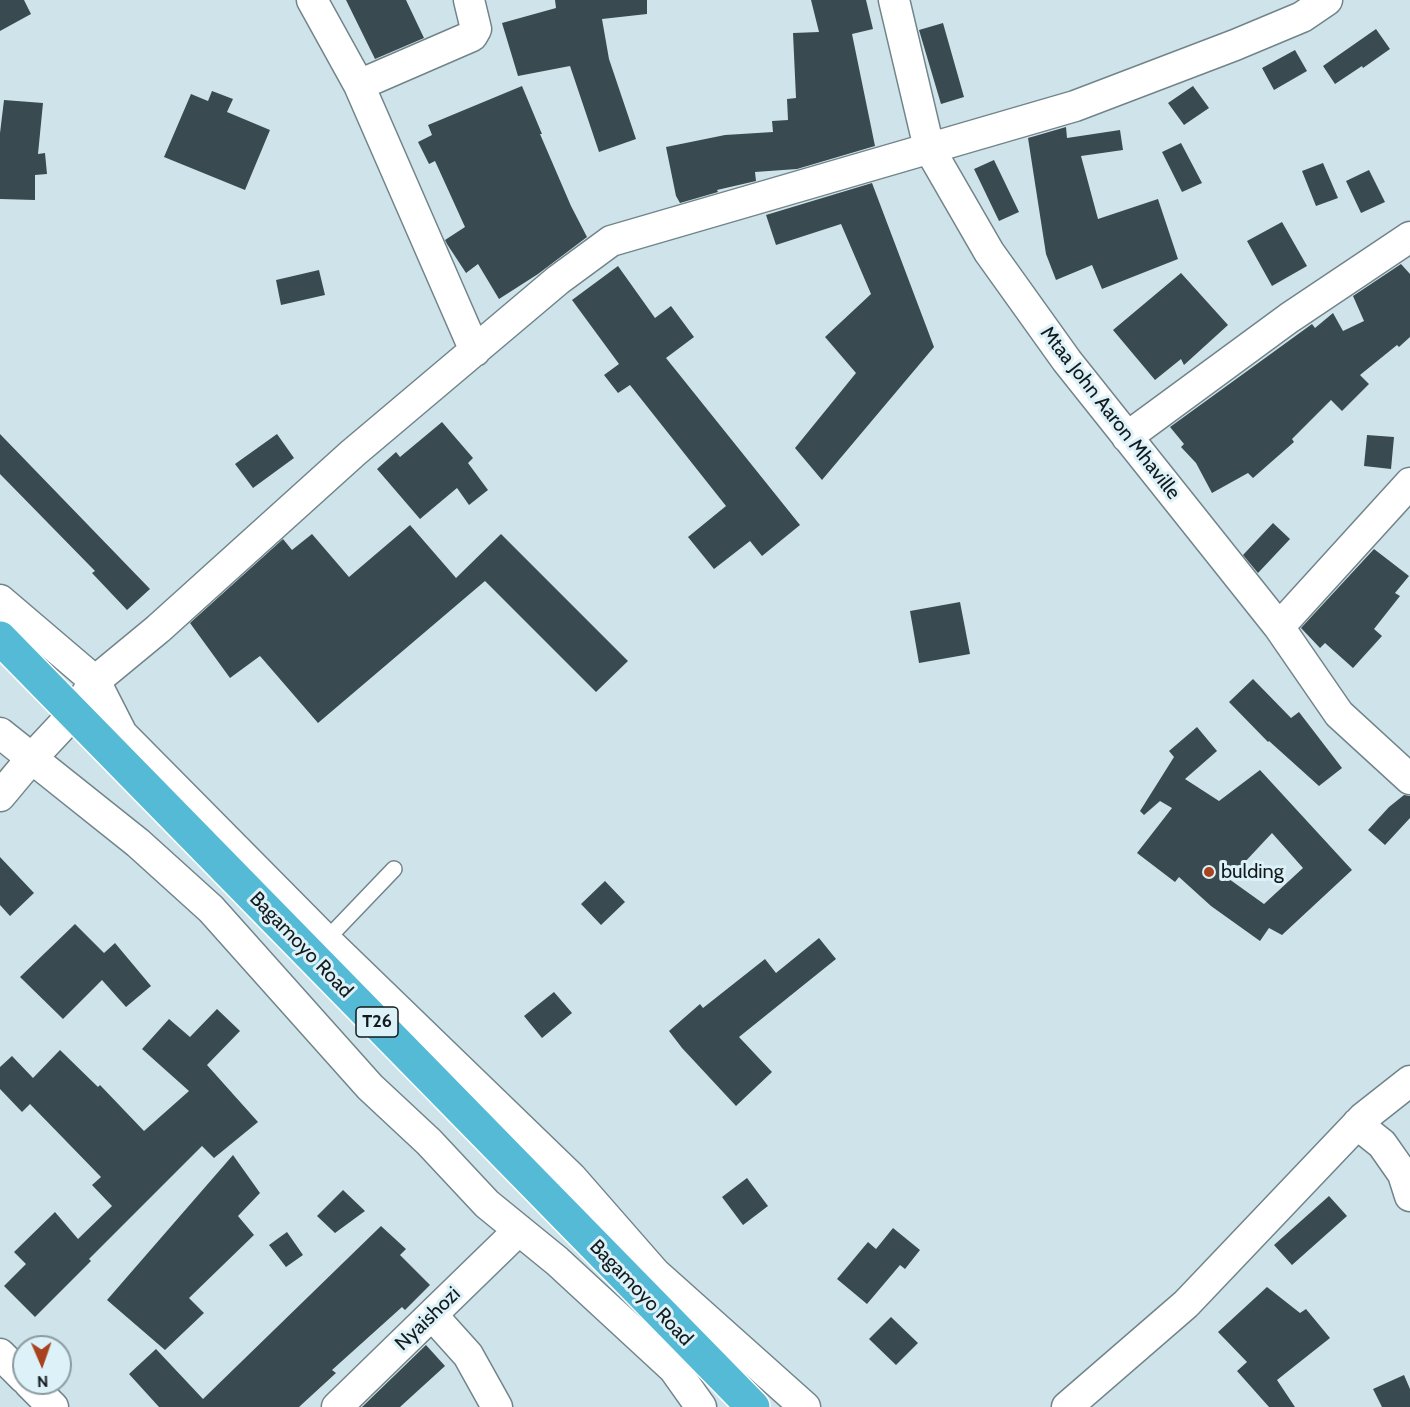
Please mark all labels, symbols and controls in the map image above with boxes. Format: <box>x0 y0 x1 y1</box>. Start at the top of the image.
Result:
street label: Mtaa John Aaron Mhaville <box>1035 322 1185 504</box>
place label: bulding <box>1221 860 1284 884</box>
marker: bulding <box>1202 865 1216 879</box>
street label: Bagamoyo Road <box>244 887 358 1003</box>
road number: T26 <box>356 1007 398 1037</box>
street label: Bagamoyo Road <box>584 1235 698 1351</box>
street label: Nyaishozi <box>390 1282 466 1356</box>
north arrow <box>12 1335 72 1395</box>
text: N <box>37 1372 49 1391</box>

